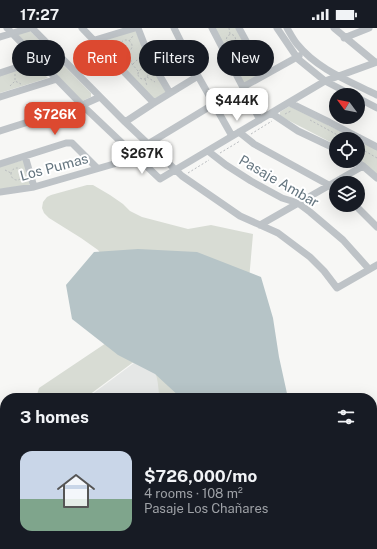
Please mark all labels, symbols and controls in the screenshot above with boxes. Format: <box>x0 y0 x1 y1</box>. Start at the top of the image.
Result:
text: 17:27 <box>20 6 59 23</box>
chip: Buy <box>12 40 65 76</box>
chip: Rent <box>73 40 131 76</box>
chip: Filters <box>139 40 209 76</box>
chip: New <box>217 40 274 76</box>
pin: $444K <box>209 88 265 122</box>
north arrow <box>329 88 365 124</box>
map controls <box>329 88 365 212</box>
text: $444K <box>215 93 259 108</box>
pin: $726K <box>27 102 83 136</box>
text: $726K <box>33 107 77 122</box>
button: locate <box>329 132 365 168</box>
pin: $267K <box>114 141 170 175</box>
text: $267K <box>121 146 163 161</box>
street label: Los Pumas <box>18 150 90 184</box>
street label: Pasaje Ambar <box>236 152 322 210</box>
button: layers <box>329 176 365 212</box>
icon: filters <box>335 406 357 428</box>
text: 3 homes <box>20 407 89 427</box>
text: $726,000/mo <box>144 466 257 486</box>
icon: home <box>52 467 100 515</box>
text: 4 rooms · 108 m² <box>144 486 243 501</box>
text: Pasaje Los Chañares <box>144 501 268 516</box>

